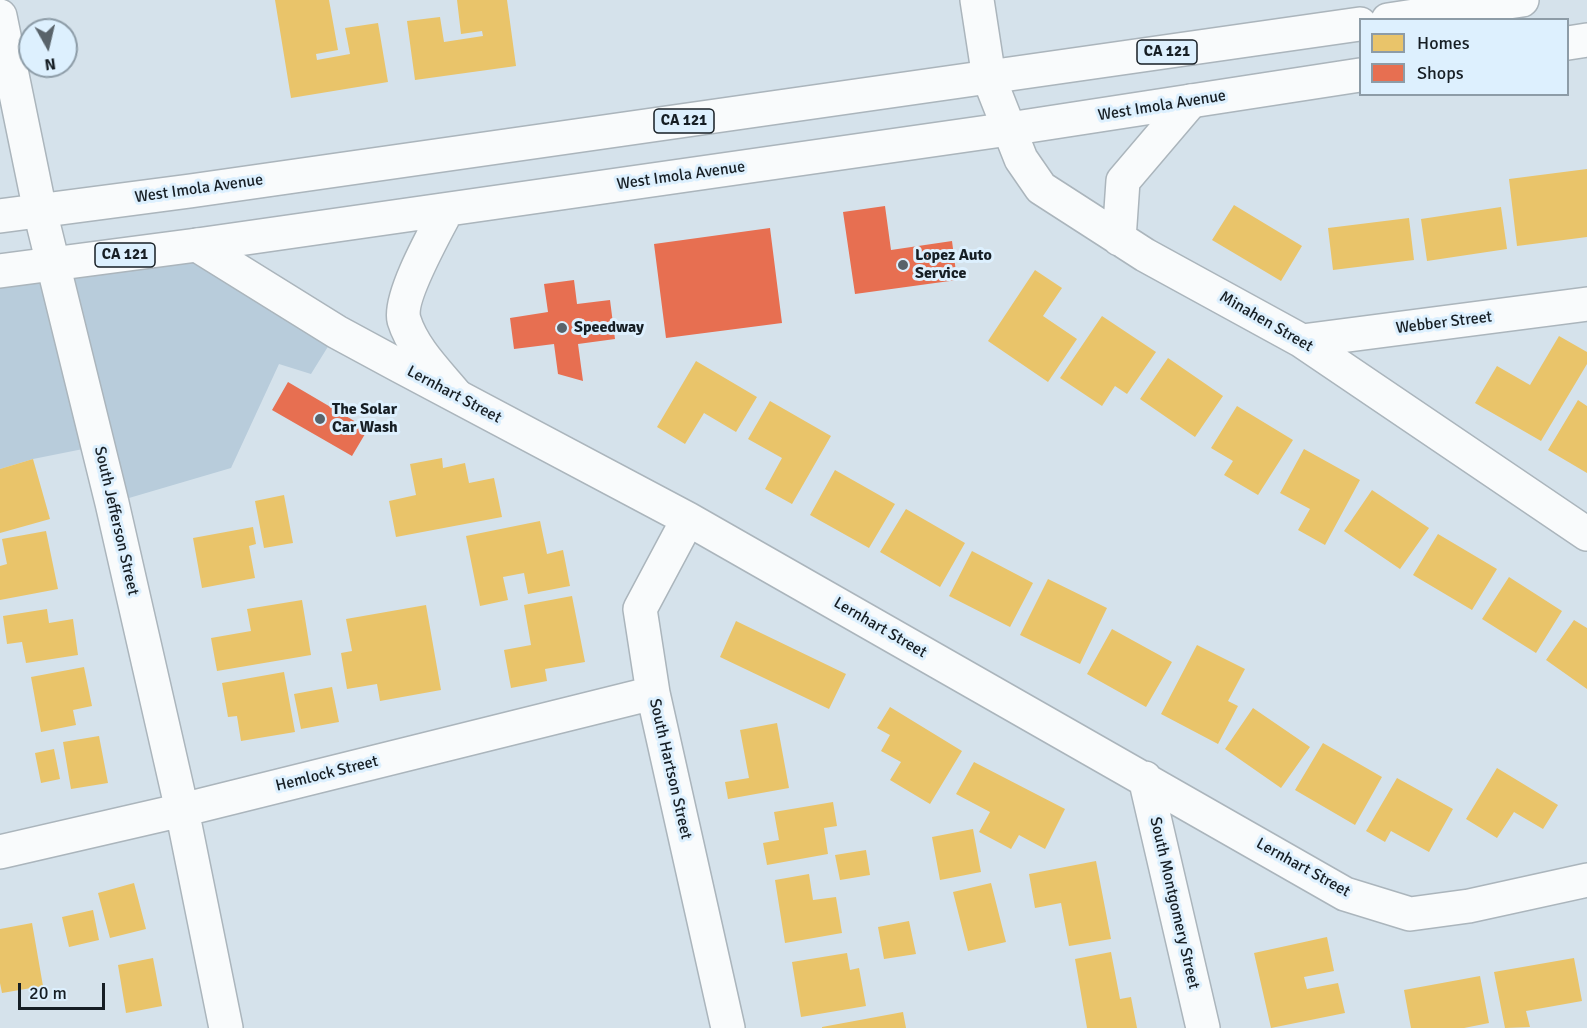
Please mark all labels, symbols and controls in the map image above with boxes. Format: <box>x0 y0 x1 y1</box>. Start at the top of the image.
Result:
north arrow <box>18 18 78 78</box>
legend <box>1359 18 1569 96</box>
text: Homes <box>1417 32 1470 54</box>
road number: CA 121 <box>1137 40 1197 64</box>
text: N <box>43 53 57 75</box>
text: Shops <box>1417 62 1464 84</box>
street label: West Imola Avenue <box>1097 86 1227 126</box>
road number: CA 121 <box>654 109 714 133</box>
street label: West Imola Avenue <box>616 157 746 195</box>
street label: West Imola Avenue <box>134 170 264 208</box>
road number: CA 121 <box>95 243 155 267</box>
place label: Lopez Auto Service <box>915 246 992 284</box>
marker: Lopez Auto Service <box>896 258 910 272</box>
street label: Minahen Street <box>1216 287 1316 357</box>
street label: Webber Street <box>1395 308 1493 338</box>
place label: Speedway <box>574 318 644 338</box>
marker: Speedway <box>555 321 569 335</box>
street label: Lernhart Street <box>403 362 505 428</box>
place label: The Solar Car Wash <box>332 400 398 438</box>
marker: The Solar Car Wash <box>313 412 327 426</box>
street label: South Jefferson Street <box>90 445 142 597</box>
street label: Lernhart Street <box>830 594 930 662</box>
street label: South Hartson Street <box>644 697 696 841</box>
street label: Hemlock Street <box>274 752 380 796</box>
street label: South Montgomery Street <box>1145 815 1203 991</box>
street label: Lernhart Street <box>1253 834 1353 902</box>
scale bar <box>21 971 108 1009</box>
text: 20 m <box>29 982 67 1004</box>

